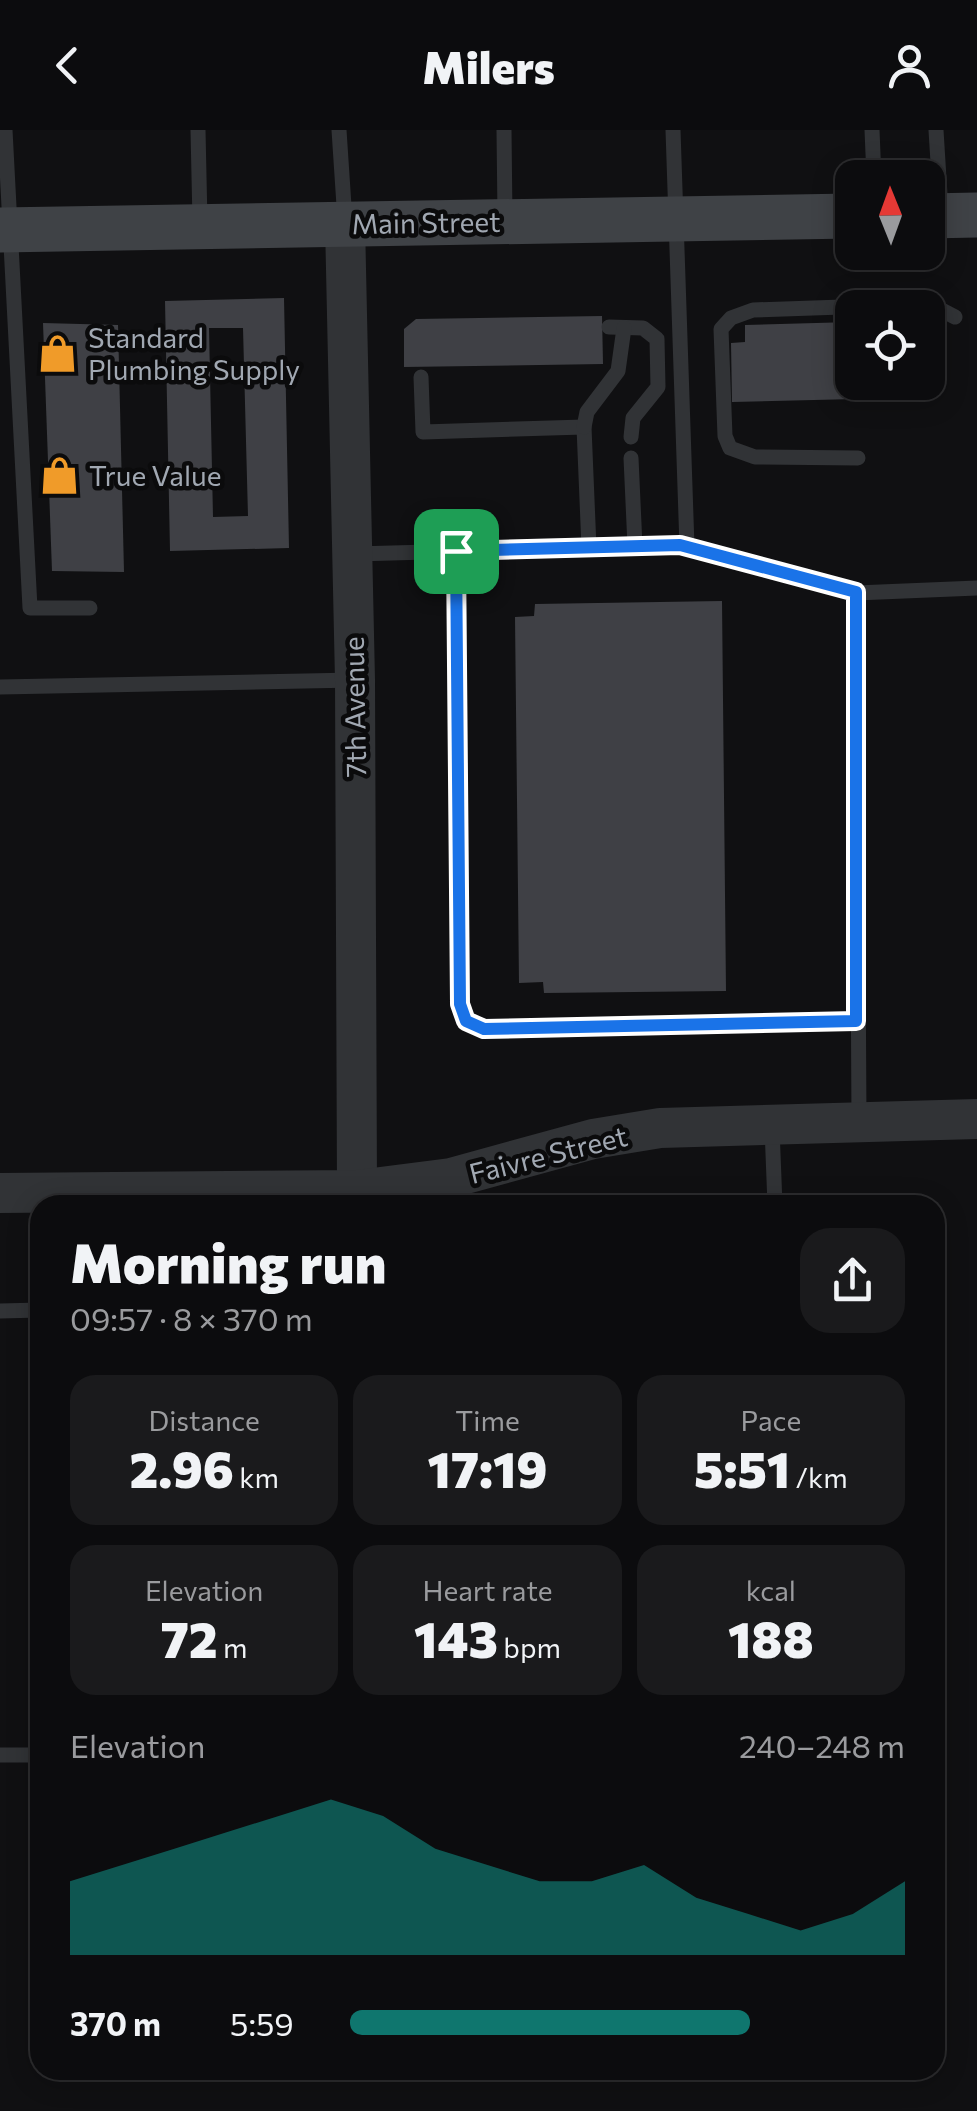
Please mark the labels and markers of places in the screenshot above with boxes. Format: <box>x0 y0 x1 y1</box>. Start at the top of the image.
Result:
place label: Standard Plumbing Supply <box>88 320 300 386</box>
shop icon: Standard Plumbing Supply <box>37 332 79 374</box>
shop icon: True Value <box>38 454 80 496</box>
place label: True Value <box>89 458 221 492</box>
pin <box>414 509 499 594</box>

